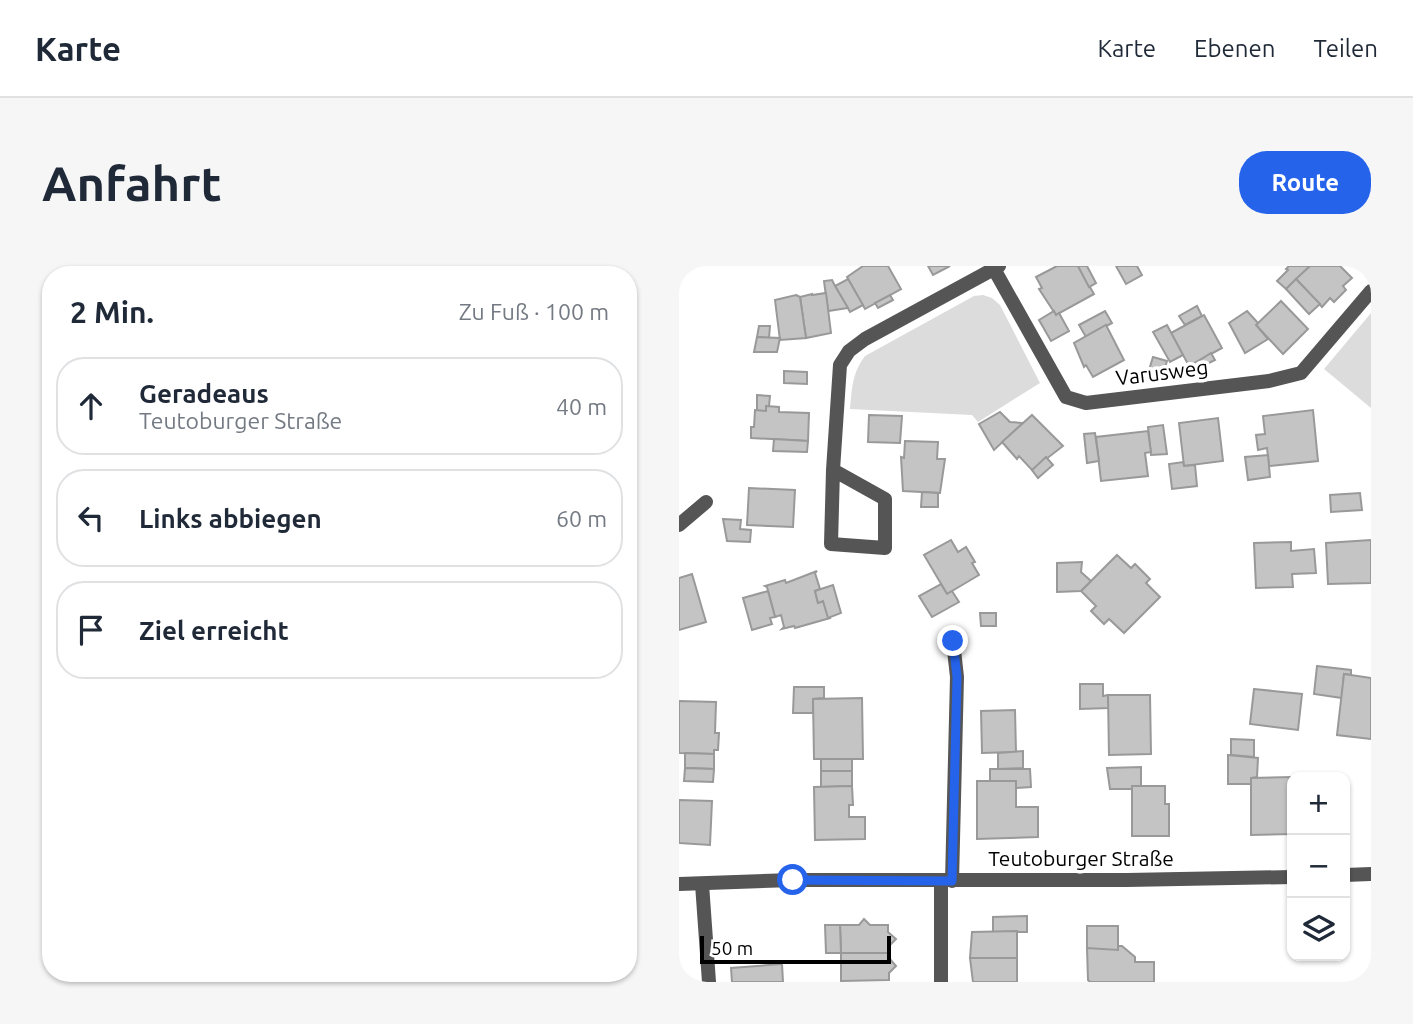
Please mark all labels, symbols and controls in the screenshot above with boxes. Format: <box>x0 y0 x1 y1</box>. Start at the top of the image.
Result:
text: Karte <box>35 30 121 67</box>
text: Karte <box>1097 35 1156 62</box>
text: Ebenen <box>1194 35 1275 62</box>
text: Teilen <box>1313 35 1378 62</box>
button: Route <box>1239 151 1371 214</box>
text: Anfahrt <box>42 155 222 210</box>
text: 2 Min. <box>70 295 154 329</box>
text: Zu Fuß · 100 m <box>459 299 609 324</box>
street label: Varusweg <box>1114 354 1209 390</box>
text: Geradeaus <box>139 379 269 408</box>
icon: ahead <box>72 387 110 425</box>
text: 40 m <box>556 394 607 419</box>
text: Teutoburger Straße <box>139 408 342 433</box>
icon: left <box>72 499 110 537</box>
text: Links abbiegen <box>139 504 322 533</box>
text: 60 m <box>556 506 607 531</box>
icon: arrive <box>72 611 110 649</box>
text: Ziel erreicht <box>139 616 289 645</box>
route end <box>937 625 968 656</box>
map controls <box>1287 772 1350 961</box>
button: + <box>1287 772 1350 835</box>
button: − <box>1287 835 1350 898</box>
street label: Teutoburger Straße <box>988 846 1174 870</box>
route start <box>777 864 808 895</box>
button: layers <box>1287 898 1350 961</box>
scale bar <box>700 933 891 965</box>
text: 50 m <box>711 937 753 959</box>

